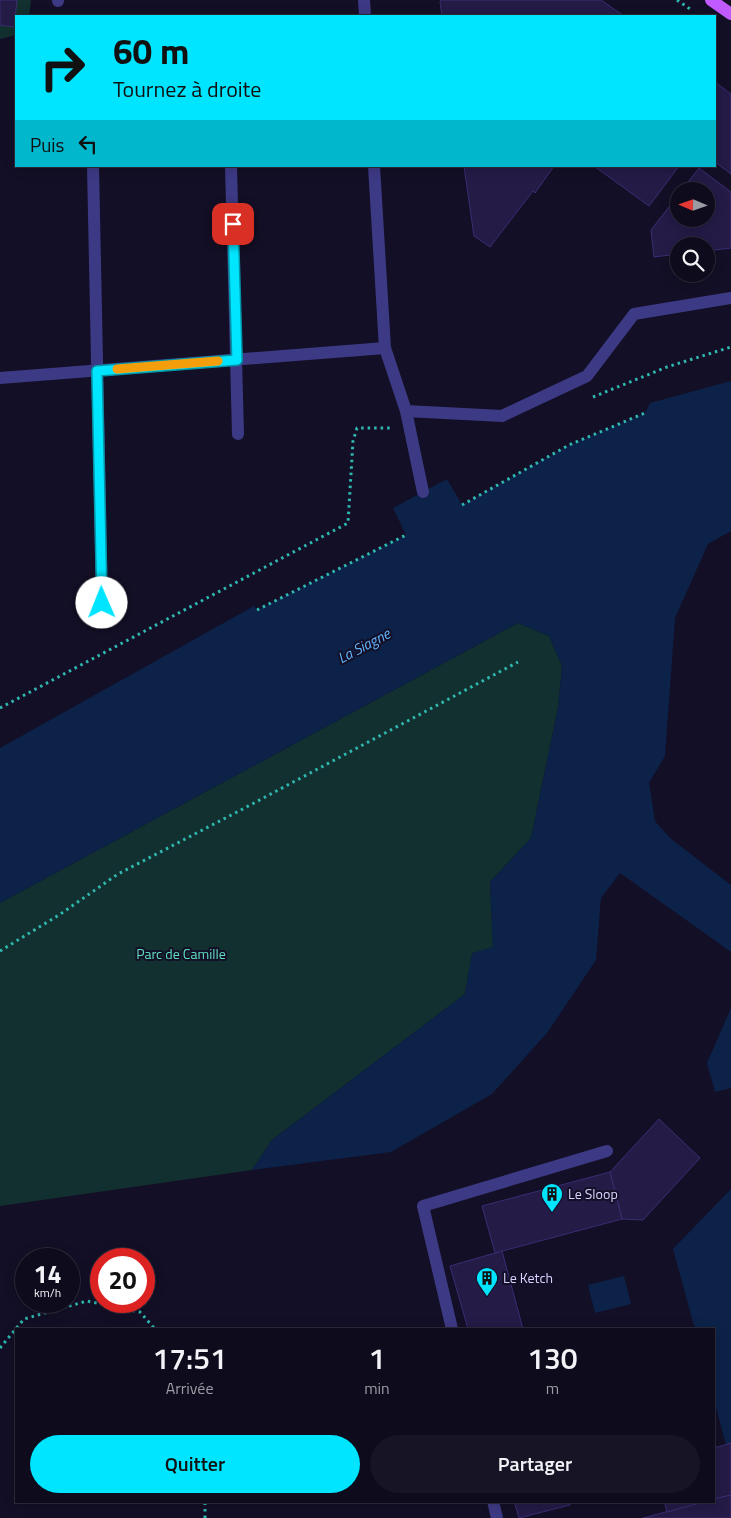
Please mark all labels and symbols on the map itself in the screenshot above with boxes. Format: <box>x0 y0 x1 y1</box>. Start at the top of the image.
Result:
north arrow <box>670 182 715 228</box>
pin <box>212 203 254 245</box>
position arrow <box>75 576 127 628</box>
water label: La Siagne <box>333 622 395 669</box>
park label: Parc de Camille <box>136 943 226 964</box>
building icon: Le Sloop <box>540 1182 564 1213</box>
place label: Le Sloop <box>568 1183 618 1204</box>
speed limit sign: 20 <box>90 1248 155 1313</box>
building icon: Le Ketch <box>475 1266 499 1297</box>
place label: Le Ketch <box>503 1267 553 1288</box>

